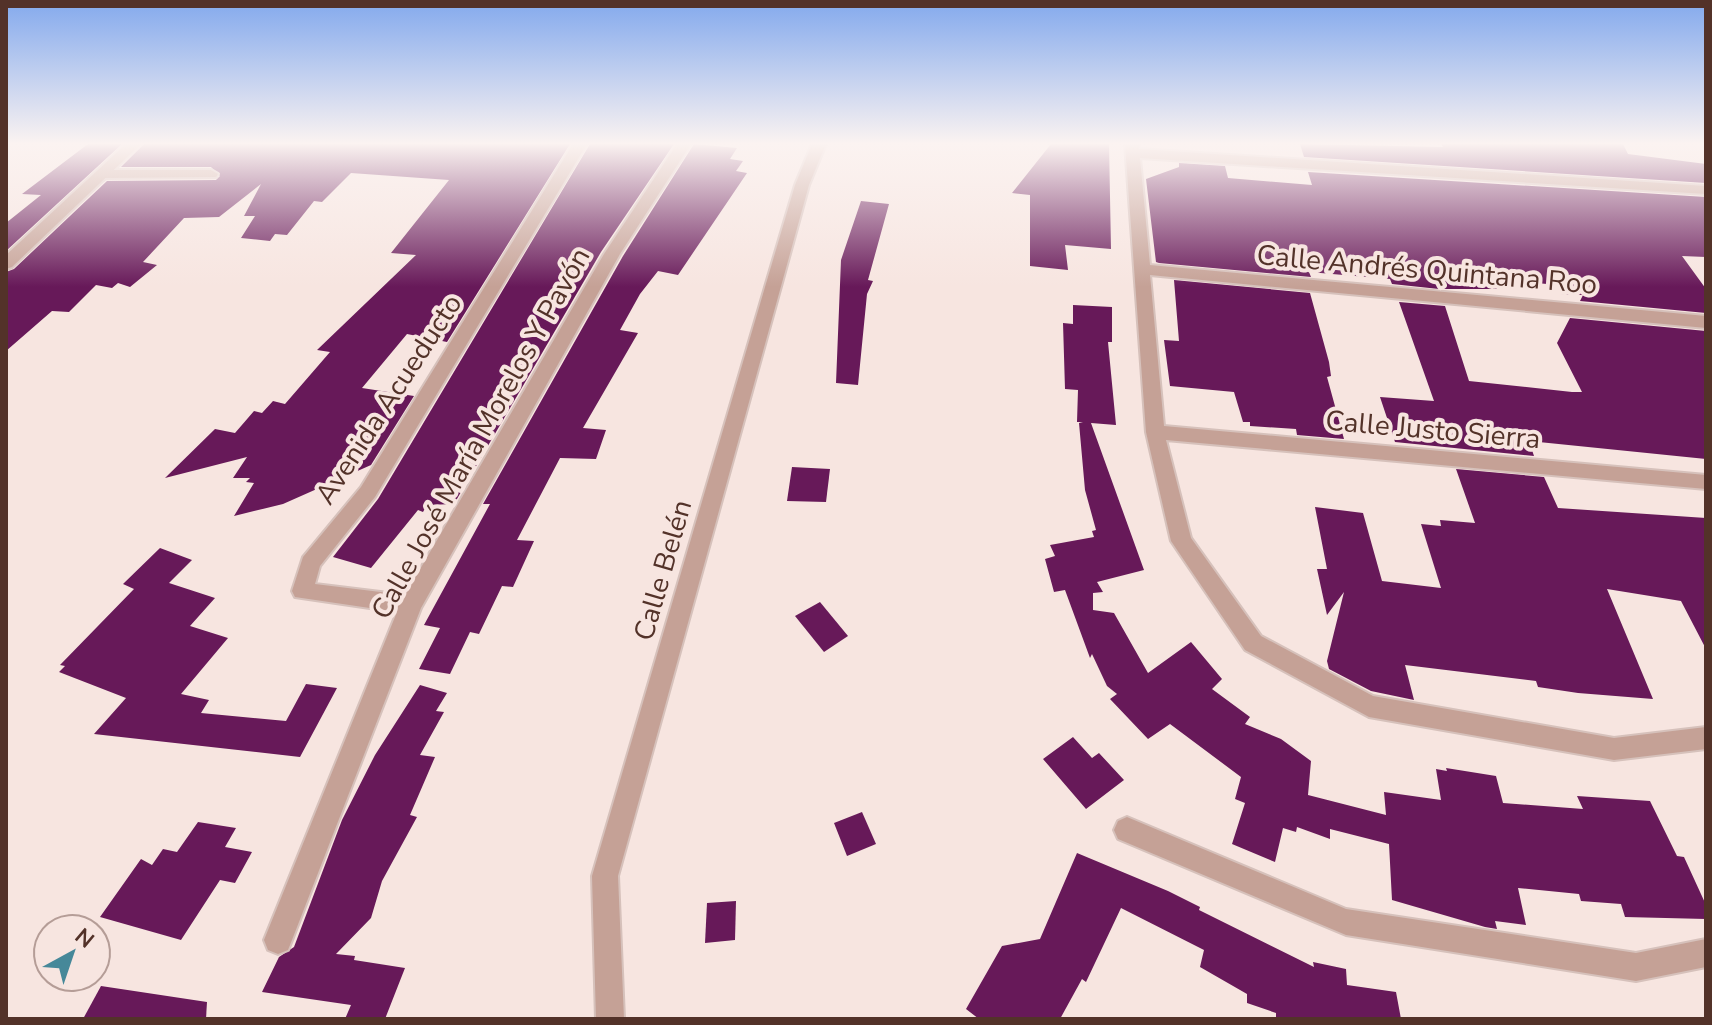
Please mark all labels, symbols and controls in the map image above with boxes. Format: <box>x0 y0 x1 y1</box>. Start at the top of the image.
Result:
street label: Calle Andrés Quintana Roo <box>1255 236 1599 304</box>
street label: Calle José María Morelos Y Pavón <box>363 241 599 626</box>
street label: Avenida Acueducto <box>307 287 471 512</box>
street label: Calle Justo Sierra <box>1324 402 1542 458</box>
street label: Calle Belén <box>625 496 701 645</box>
north arrow <box>32 913 112 993</box>
text: N <box>68 922 100 955</box>

